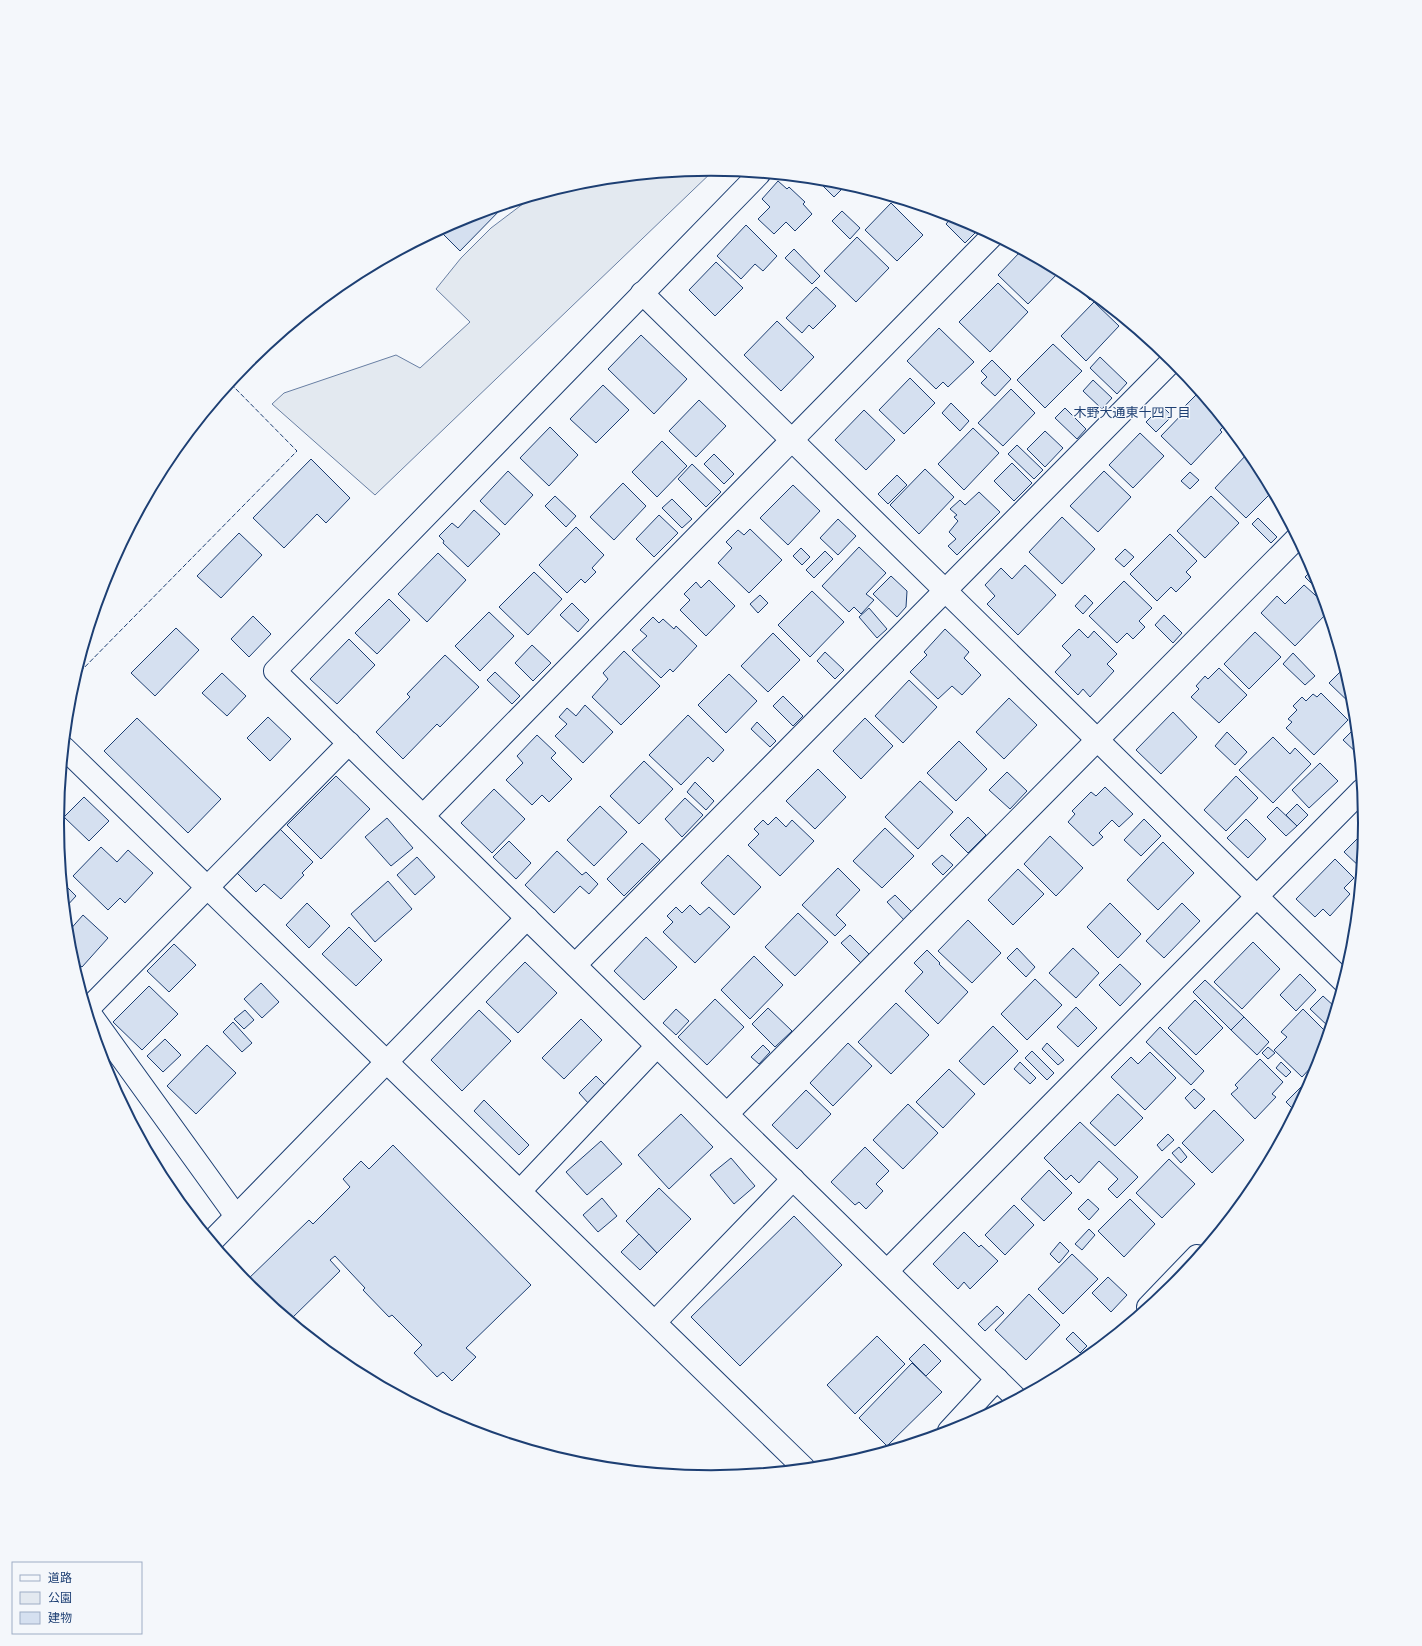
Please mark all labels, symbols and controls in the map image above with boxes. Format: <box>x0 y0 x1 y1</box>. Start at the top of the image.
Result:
district label: 木野大通東十四丁目 <box>1073 405 1191 420</box>
legend <box>12 1562 142 1634</box>
text: 道路 <box>48 1571 72 1585</box>
text: 公園 <box>48 1591 72 1605</box>
text: 建物 <box>48 1611 72 1625</box>

